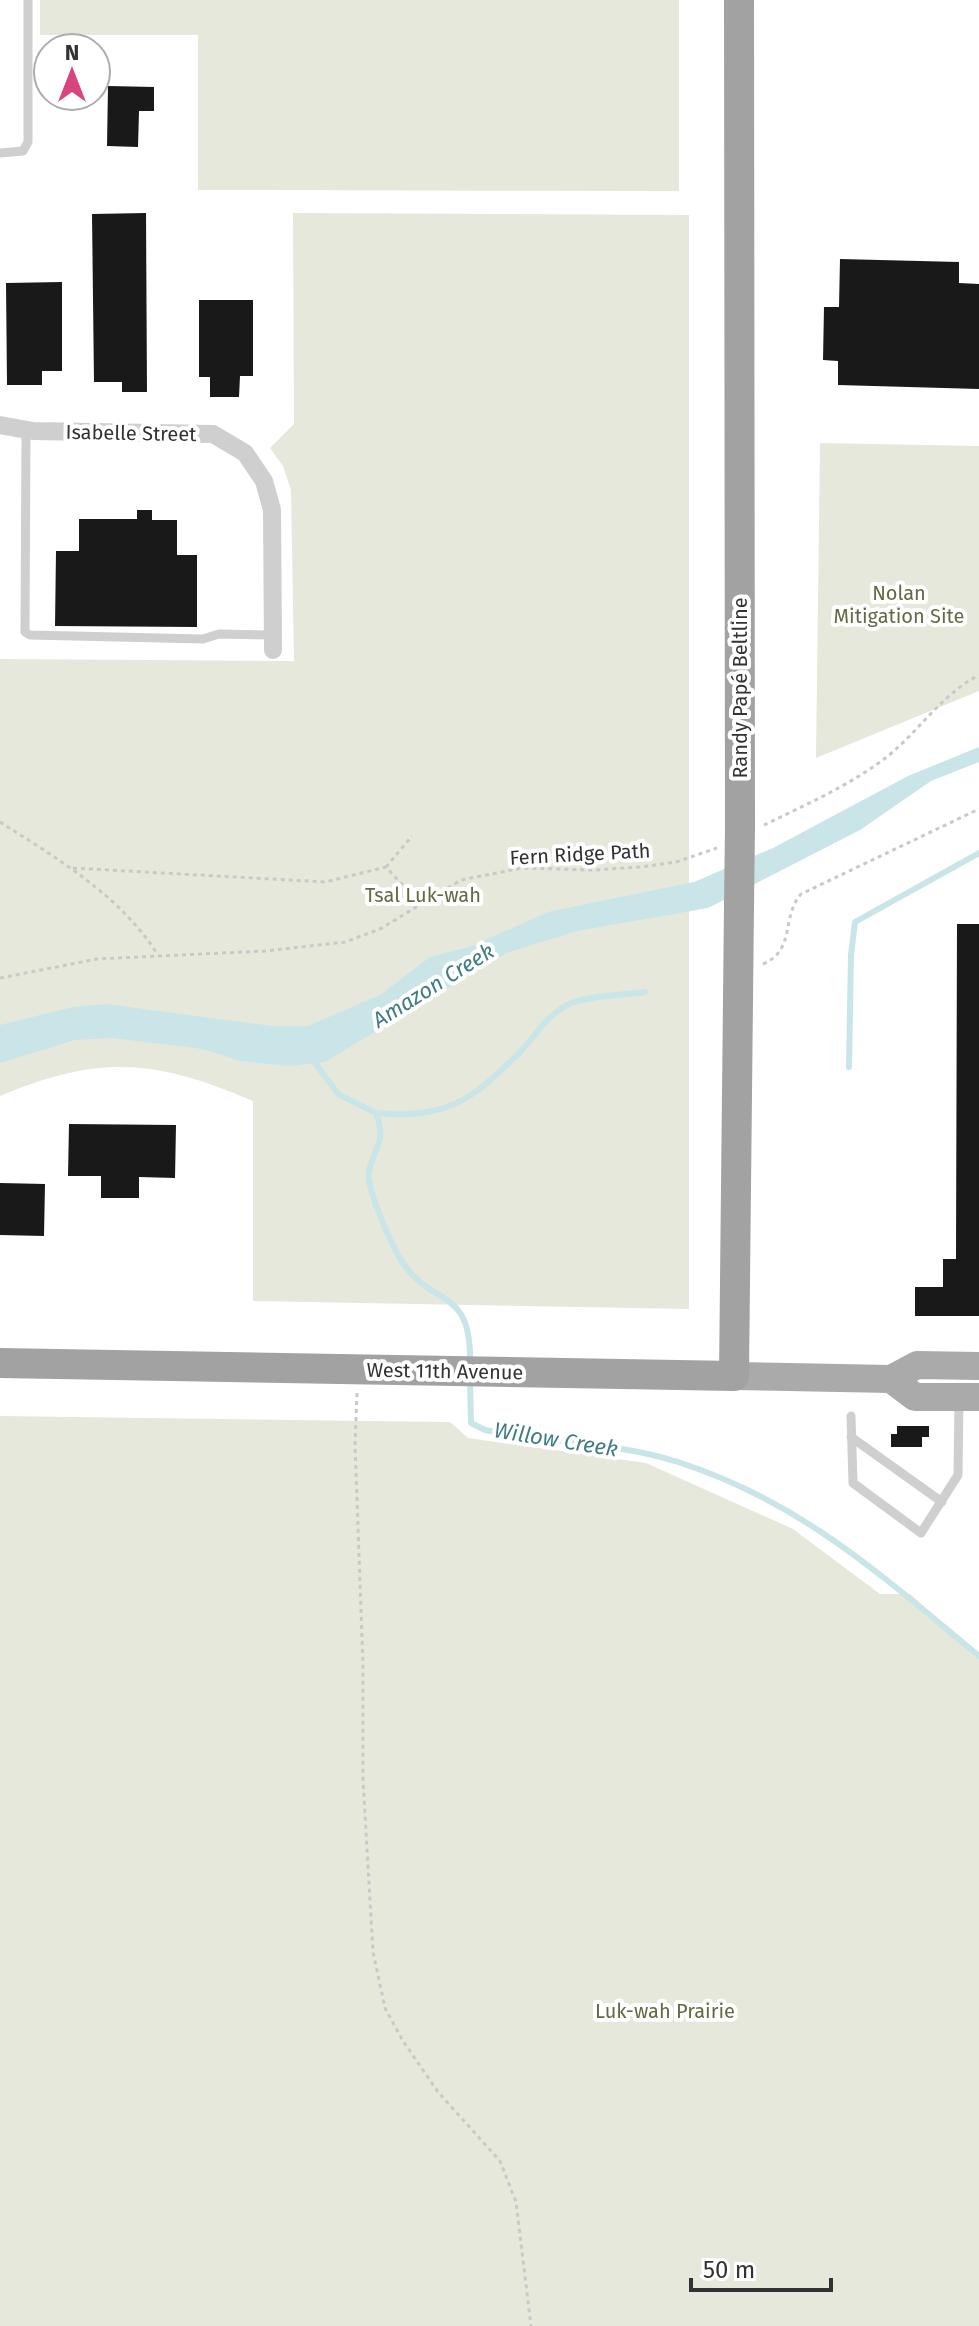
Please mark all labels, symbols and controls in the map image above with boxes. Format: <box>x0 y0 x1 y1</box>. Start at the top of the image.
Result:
north arrow <box>32 32 112 112</box>
text: N <box>65 39 79 66</box>
street label: Isabelle Street <box>65 420 197 446</box>
park label: Nolan Mitigation Site <box>834 581 964 628</box>
street label: Randy Papé Beltline <box>728 597 752 779</box>
street label: Fern Ridge Path <box>509 838 651 870</box>
park label: Tsal Luk-wah <box>365 883 481 907</box>
water label: Amazon Creek <box>367 937 499 1034</box>
street label: West 11th Avenue <box>366 1358 524 1384</box>
water label: Willow Creek <box>492 1416 620 1463</box>
park label: Luk-wah Prairie <box>595 1999 735 2023</box>
scale bar <box>691 2242 831 2292</box>
text: 50 m <box>703 2256 755 2284</box>

